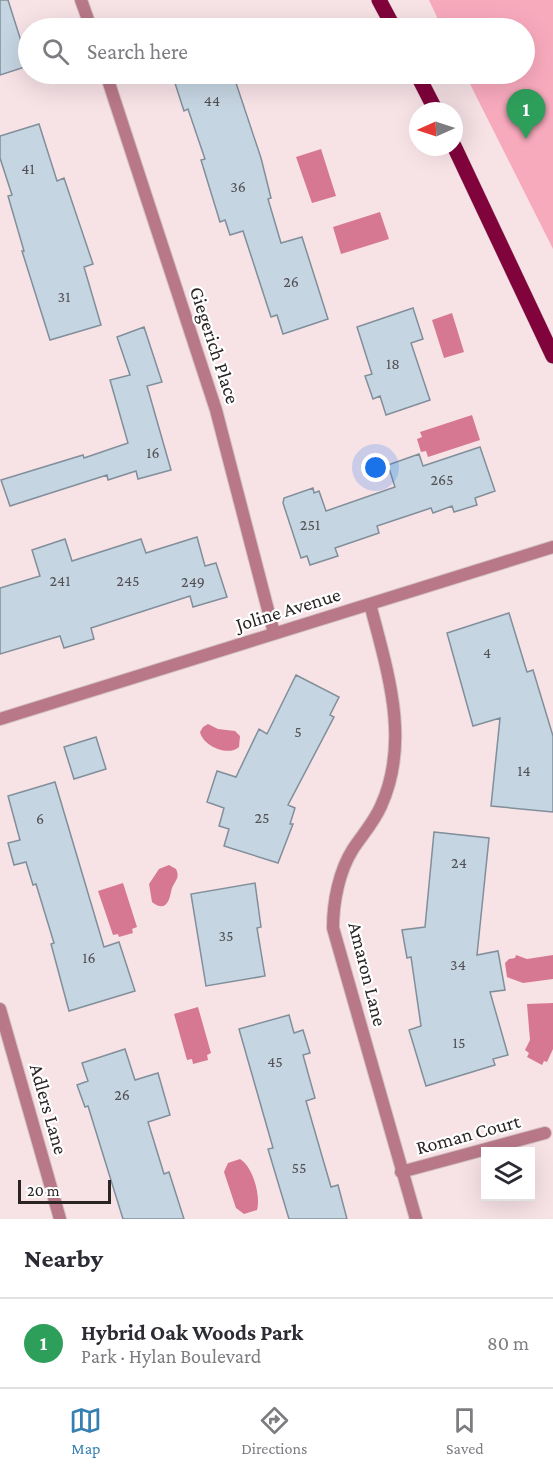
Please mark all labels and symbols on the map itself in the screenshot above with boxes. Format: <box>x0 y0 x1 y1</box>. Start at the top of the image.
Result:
pin: 1 <box>506 90 546 139</box>
house number: 44 <box>204 92 220 109</box>
north arrow <box>409 102 463 156</box>
house number: 41 <box>21 160 35 177</box>
house number: 36 <box>230 178 246 195</box>
house number: 26 <box>283 273 299 290</box>
street label: Giegerich Place <box>185 284 244 407</box>
house number: 31 <box>58 288 70 305</box>
house number: 18 <box>386 355 400 372</box>
house number: 16 <box>146 444 160 461</box>
your location <box>361 453 390 482</box>
house number: 265 <box>430 471 454 488</box>
house number: 251 <box>300 516 320 533</box>
house number: 241 <box>49 572 71 589</box>
house number: 245 <box>116 572 140 589</box>
house number: 249 <box>181 573 205 590</box>
street label: Joline Avenue <box>231 583 344 637</box>
house number: 4 <box>483 644 491 661</box>
house number: 5 <box>294 723 302 740</box>
house number: 14 <box>517 762 531 779</box>
house number: 25 <box>254 809 270 826</box>
house number: 6 <box>36 810 44 827</box>
house number: 24 <box>451 854 467 871</box>
street label: Amaron Lane <box>344 920 392 1029</box>
house number: 35 <box>218 927 234 944</box>
house number: 16 <box>82 949 96 966</box>
house number: 34 <box>450 956 466 973</box>
house number: 15 <box>453 1034 465 1051</box>
house number: 45 <box>267 1053 283 1070</box>
street label: Adlers Lane <box>26 1061 72 1157</box>
house number: 26 <box>114 1086 130 1103</box>
street label: Roman Court <box>414 1109 523 1158</box>
house number: 55 <box>292 1159 306 1176</box>
scale bar <box>18 1177 111 1204</box>

